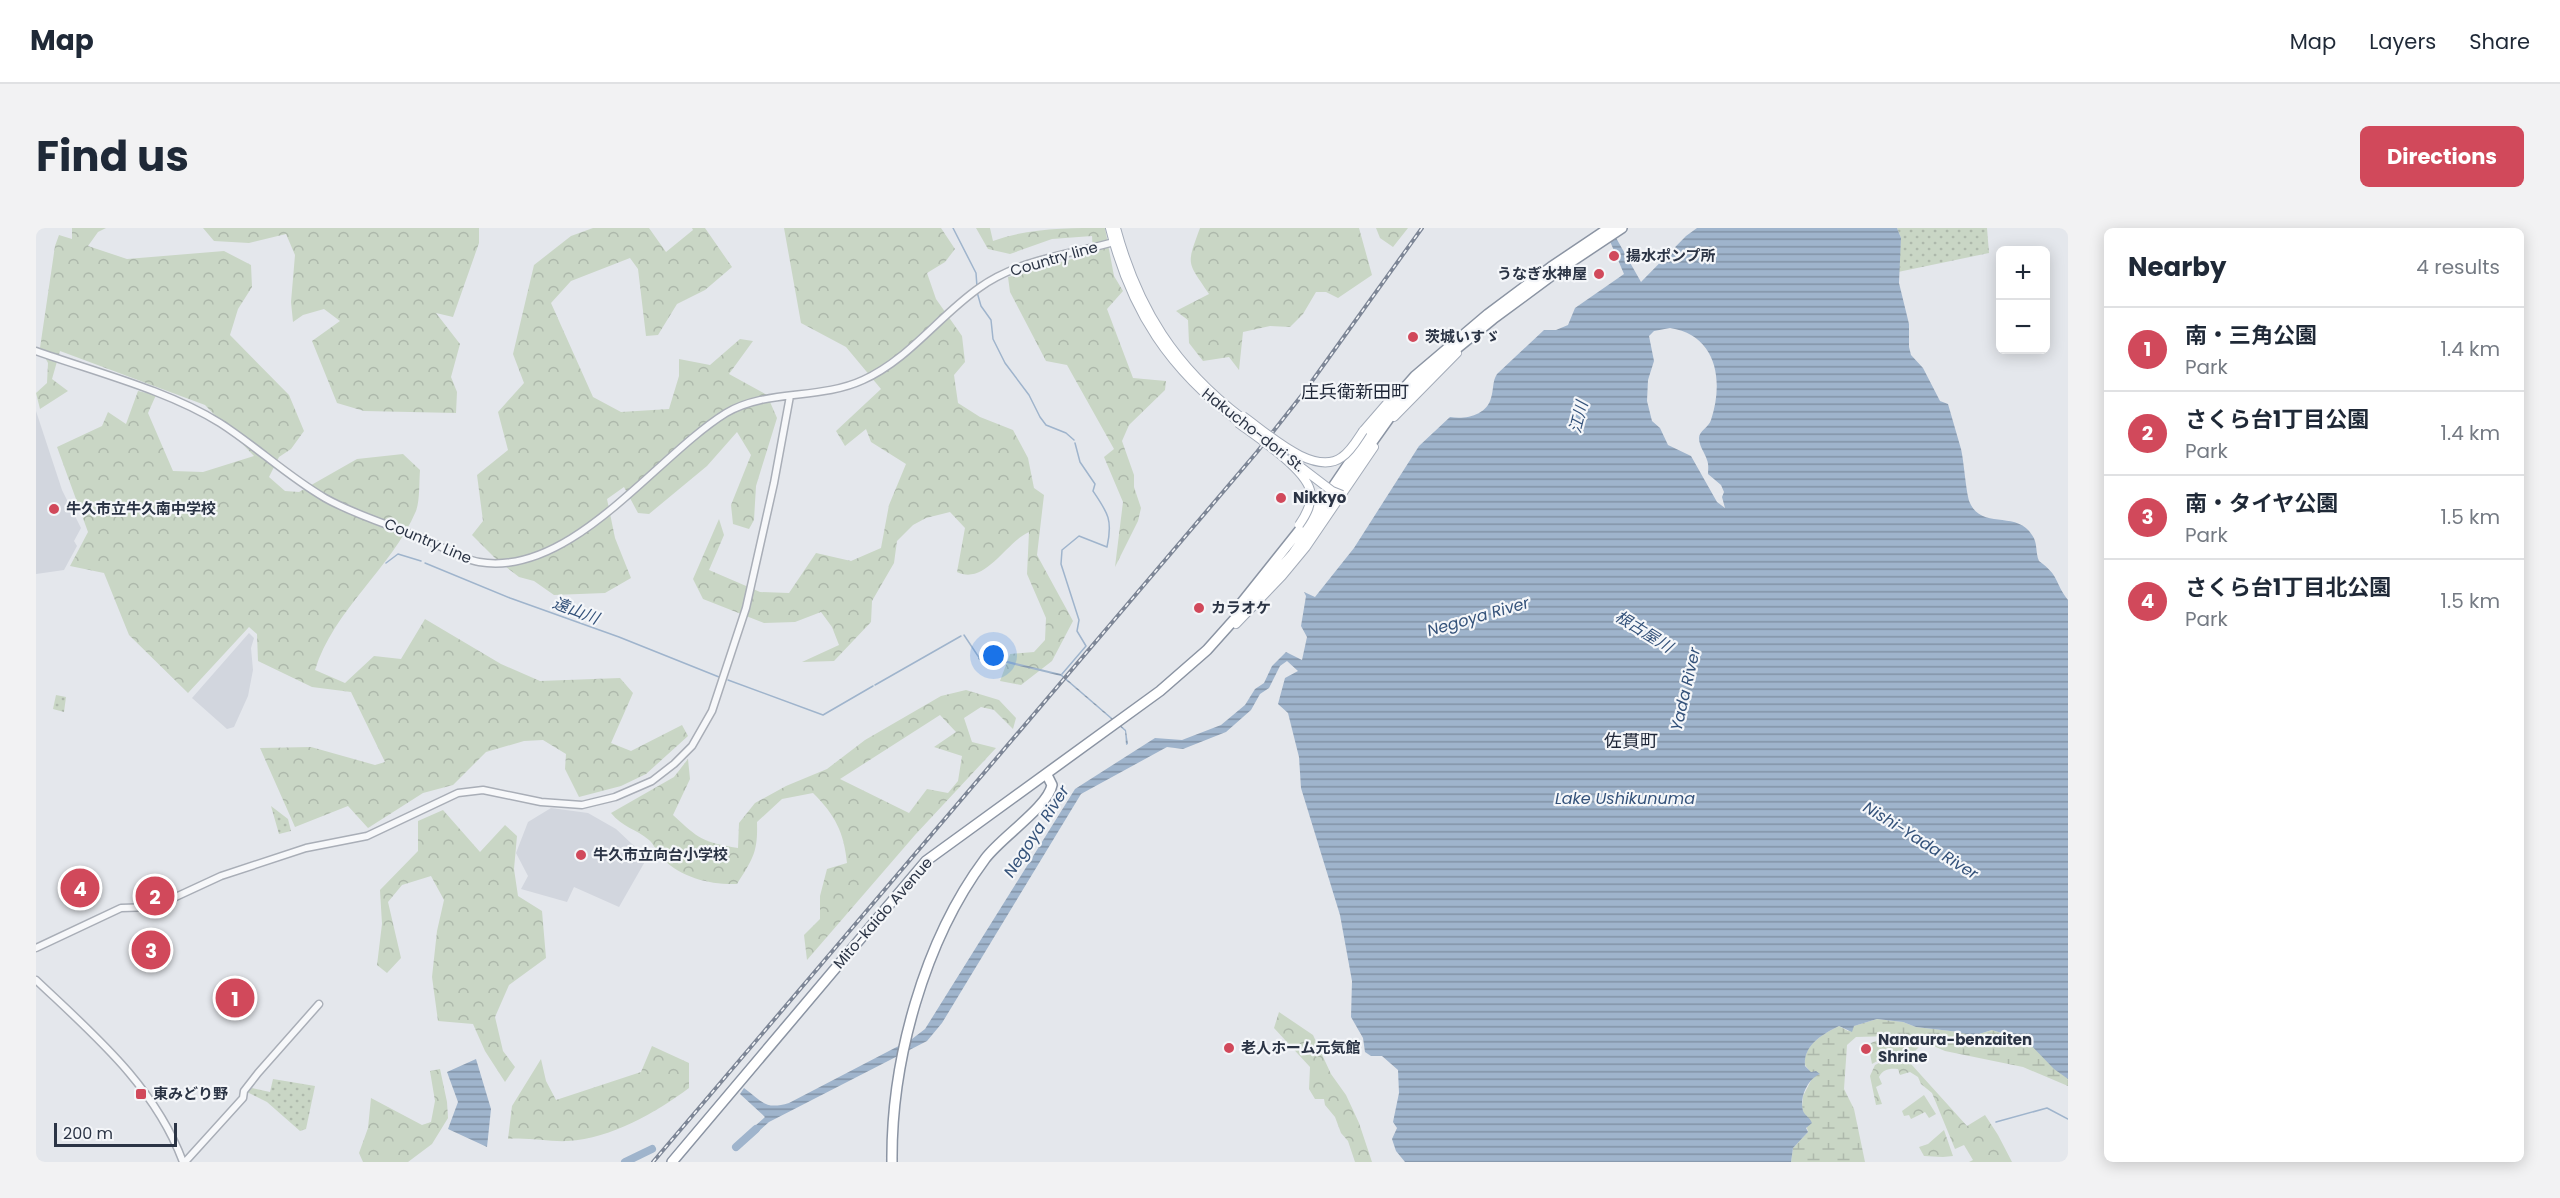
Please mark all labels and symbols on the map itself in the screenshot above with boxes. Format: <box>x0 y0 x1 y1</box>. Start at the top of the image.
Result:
street label: Country line <box>1008 236 1100 281</box>
place label: 揚水ポンプ所 <box>1626 245 1716 266</box>
marker: 揚水ポンプ所 <box>1607 249 1621 263</box>
place label: うなぎ水神屋 <box>1497 263 1587 284</box>
marker: うなぎ水神屋 <box>1592 267 1606 281</box>
place label: 茨城いすゞ <box>1425 326 1500 347</box>
marker: 茨城いすゞ <box>1406 330 1420 344</box>
district label: 庄兵衛新田町 <box>1301 379 1409 404</box>
street label: Hakucho-dori St. <box>1198 383 1309 476</box>
water label: 江川 <box>1563 397 1594 435</box>
place label: Nikkyo <box>1293 487 1347 508</box>
marker: Nikkyo <box>1274 491 1288 505</box>
place label: 牛久市立牛久南中学校 <box>66 498 216 519</box>
marker: 牛久市立牛久南中学校 <box>47 502 61 516</box>
street label: Country Line <box>381 513 475 568</box>
water label: 遠山川 <box>549 591 604 631</box>
water label: Negoya River <box>1424 591 1533 642</box>
place label: カラオケ <box>1211 597 1271 618</box>
marker: カラオケ <box>1192 601 1206 615</box>
water label: 根古屋川 <box>1610 605 1679 659</box>
your location <box>979 641 1008 670</box>
water label: Yada River <box>1665 644 1706 733</box>
district label: 佐貫町 <box>1604 728 1658 753</box>
water label: Negoya River <box>998 780 1075 882</box>
water label: Lake Ushikunuma <box>1555 787 1695 810</box>
water label: Nishi-Yada River <box>1859 796 1984 886</box>
place label: 牛久市立向台小学校 <box>593 844 728 865</box>
marker: 牛久市立向台小学校 <box>574 848 588 862</box>
street label: Mito-kaido Avenue <box>828 852 937 973</box>
pin: 4 <box>60 866 99 910</box>
pin: 2 <box>136 874 174 918</box>
pin: 3 <box>132 928 170 972</box>
pin: 1 <box>216 976 254 1020</box>
place label: Nanaura-benzaiten Shrine <box>1878 1029 2032 1067</box>
place label: 老人ホーム元気館 <box>1241 1037 1361 1058</box>
marker: 老人ホーム元気館 <box>1222 1041 1236 1055</box>
marker: Nanaura-benzaiten Shrine <box>1859 1042 1873 1056</box>
place label: 東みどり野 <box>153 1083 228 1104</box>
marker: 東みどり野 <box>134 1087 148 1101</box>
scale bar <box>54 1120 177 1148</box>

